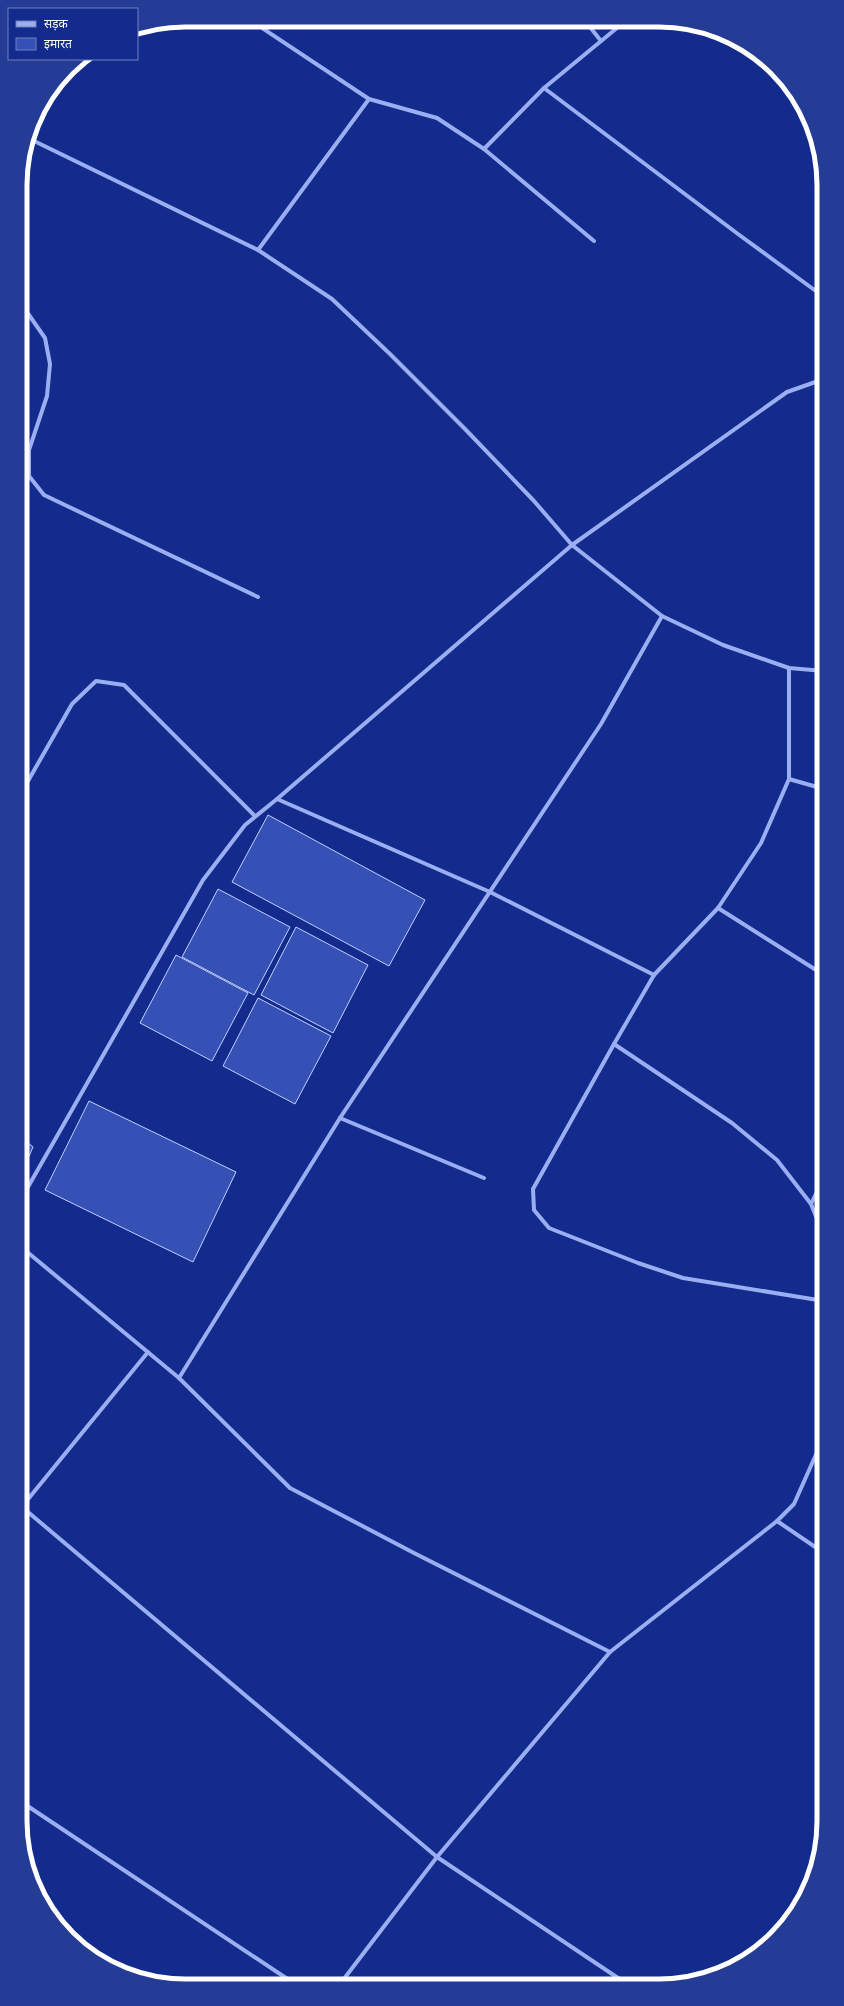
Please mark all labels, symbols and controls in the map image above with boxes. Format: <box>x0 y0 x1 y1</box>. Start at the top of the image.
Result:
legend <box>8 8 138 60</box>
text: सड़क <box>44 15 69 32</box>
text: इमारत <box>44 35 73 52</box>

